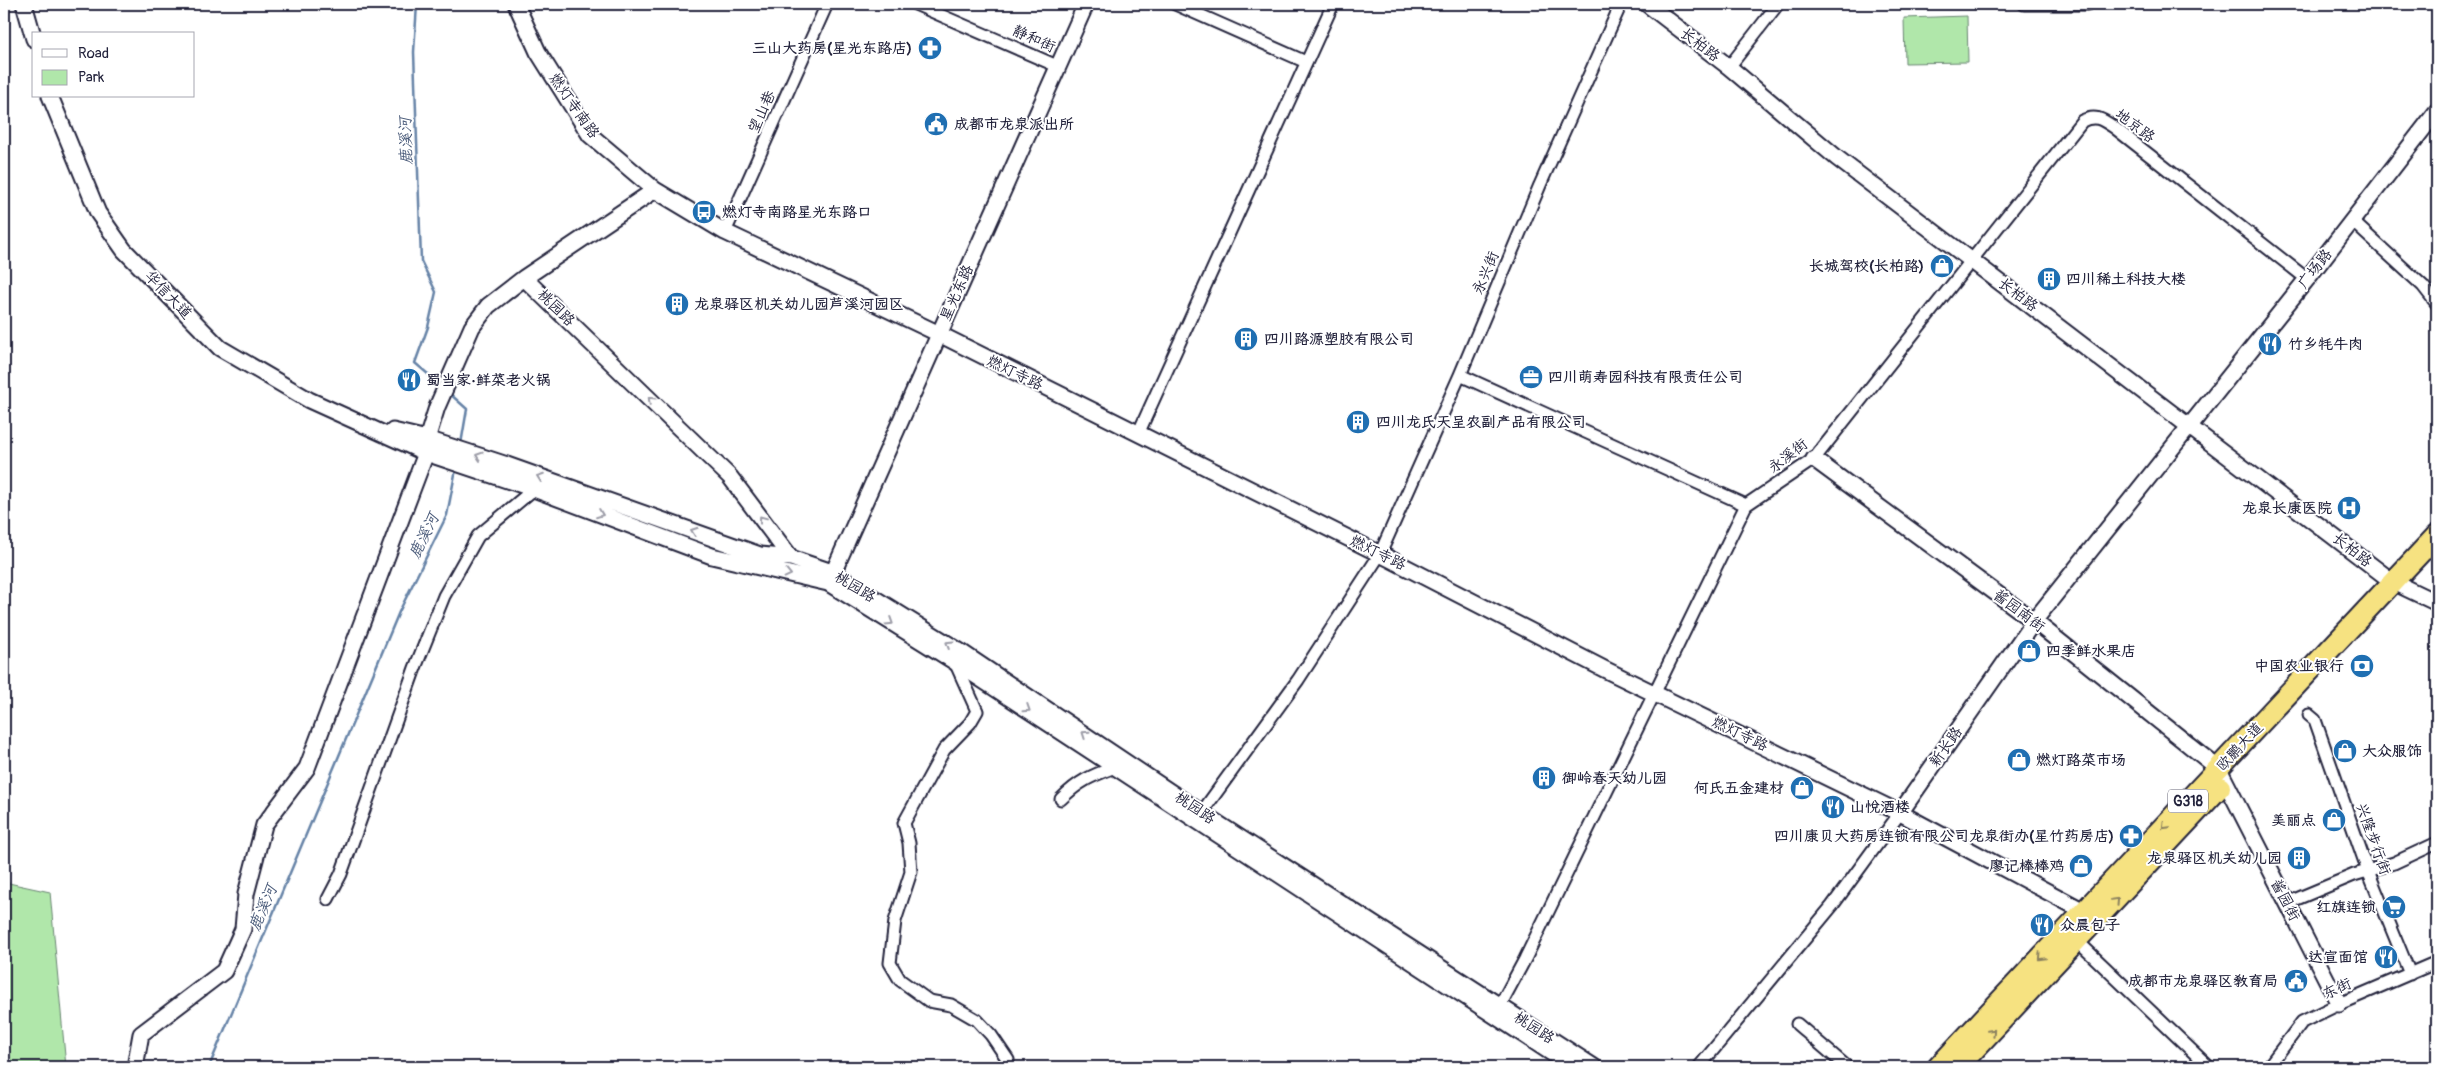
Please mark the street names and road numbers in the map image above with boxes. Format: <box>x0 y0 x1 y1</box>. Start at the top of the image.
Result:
street label: 静和街 <box>1010 21 1058 57</box>
street label: 长柏路 <box>1676 24 1724 66</box>
street label: 燃灯寺南路 <box>545 70 603 142</box>
street label: 望山巷 <box>744 88 780 136</box>
street label: 地京路 <box>2111 105 2159 147</box>
street label: 广场路 <box>2294 245 2336 293</box>
street label: 永兴街 <box>1468 249 1504 297</box>
street label: 星光东路 <box>936 262 978 324</box>
street label: 华信大道 <box>140 267 196 323</box>
street label: 长柏路 <box>1994 274 2042 316</box>
street label: 桃园路 <box>533 286 579 330</box>
street label: 燃灯寺路 <box>984 351 1046 395</box>
street label: 永溪街 <box>1764 435 1812 477</box>
street label: 长柏路 <box>2328 529 2376 571</box>
street label: 燃灯寺路 <box>1347 531 1409 575</box>
street label: 桃园路 <box>831 567 879 607</box>
street label: 酱园南街 <box>1989 585 2049 637</box>
street label: 燃灯寺路 <box>1709 712 1771 756</box>
street label: 欧鹏大道 <box>2213 719 2267 775</box>
street label: 新长路 <box>1925 723 1967 771</box>
street label: 桃园路 <box>1171 788 1219 828</box>
road number: G318 <box>2168 789 2208 812</box>
street label: 兴隆步行街 <box>2351 801 2395 877</box>
street label: 酱园街 <box>2266 876 2304 924</box>
street label: 东街 <box>2319 974 2355 1004</box>
street label: 桃园路 <box>1510 1008 1558 1048</box>

